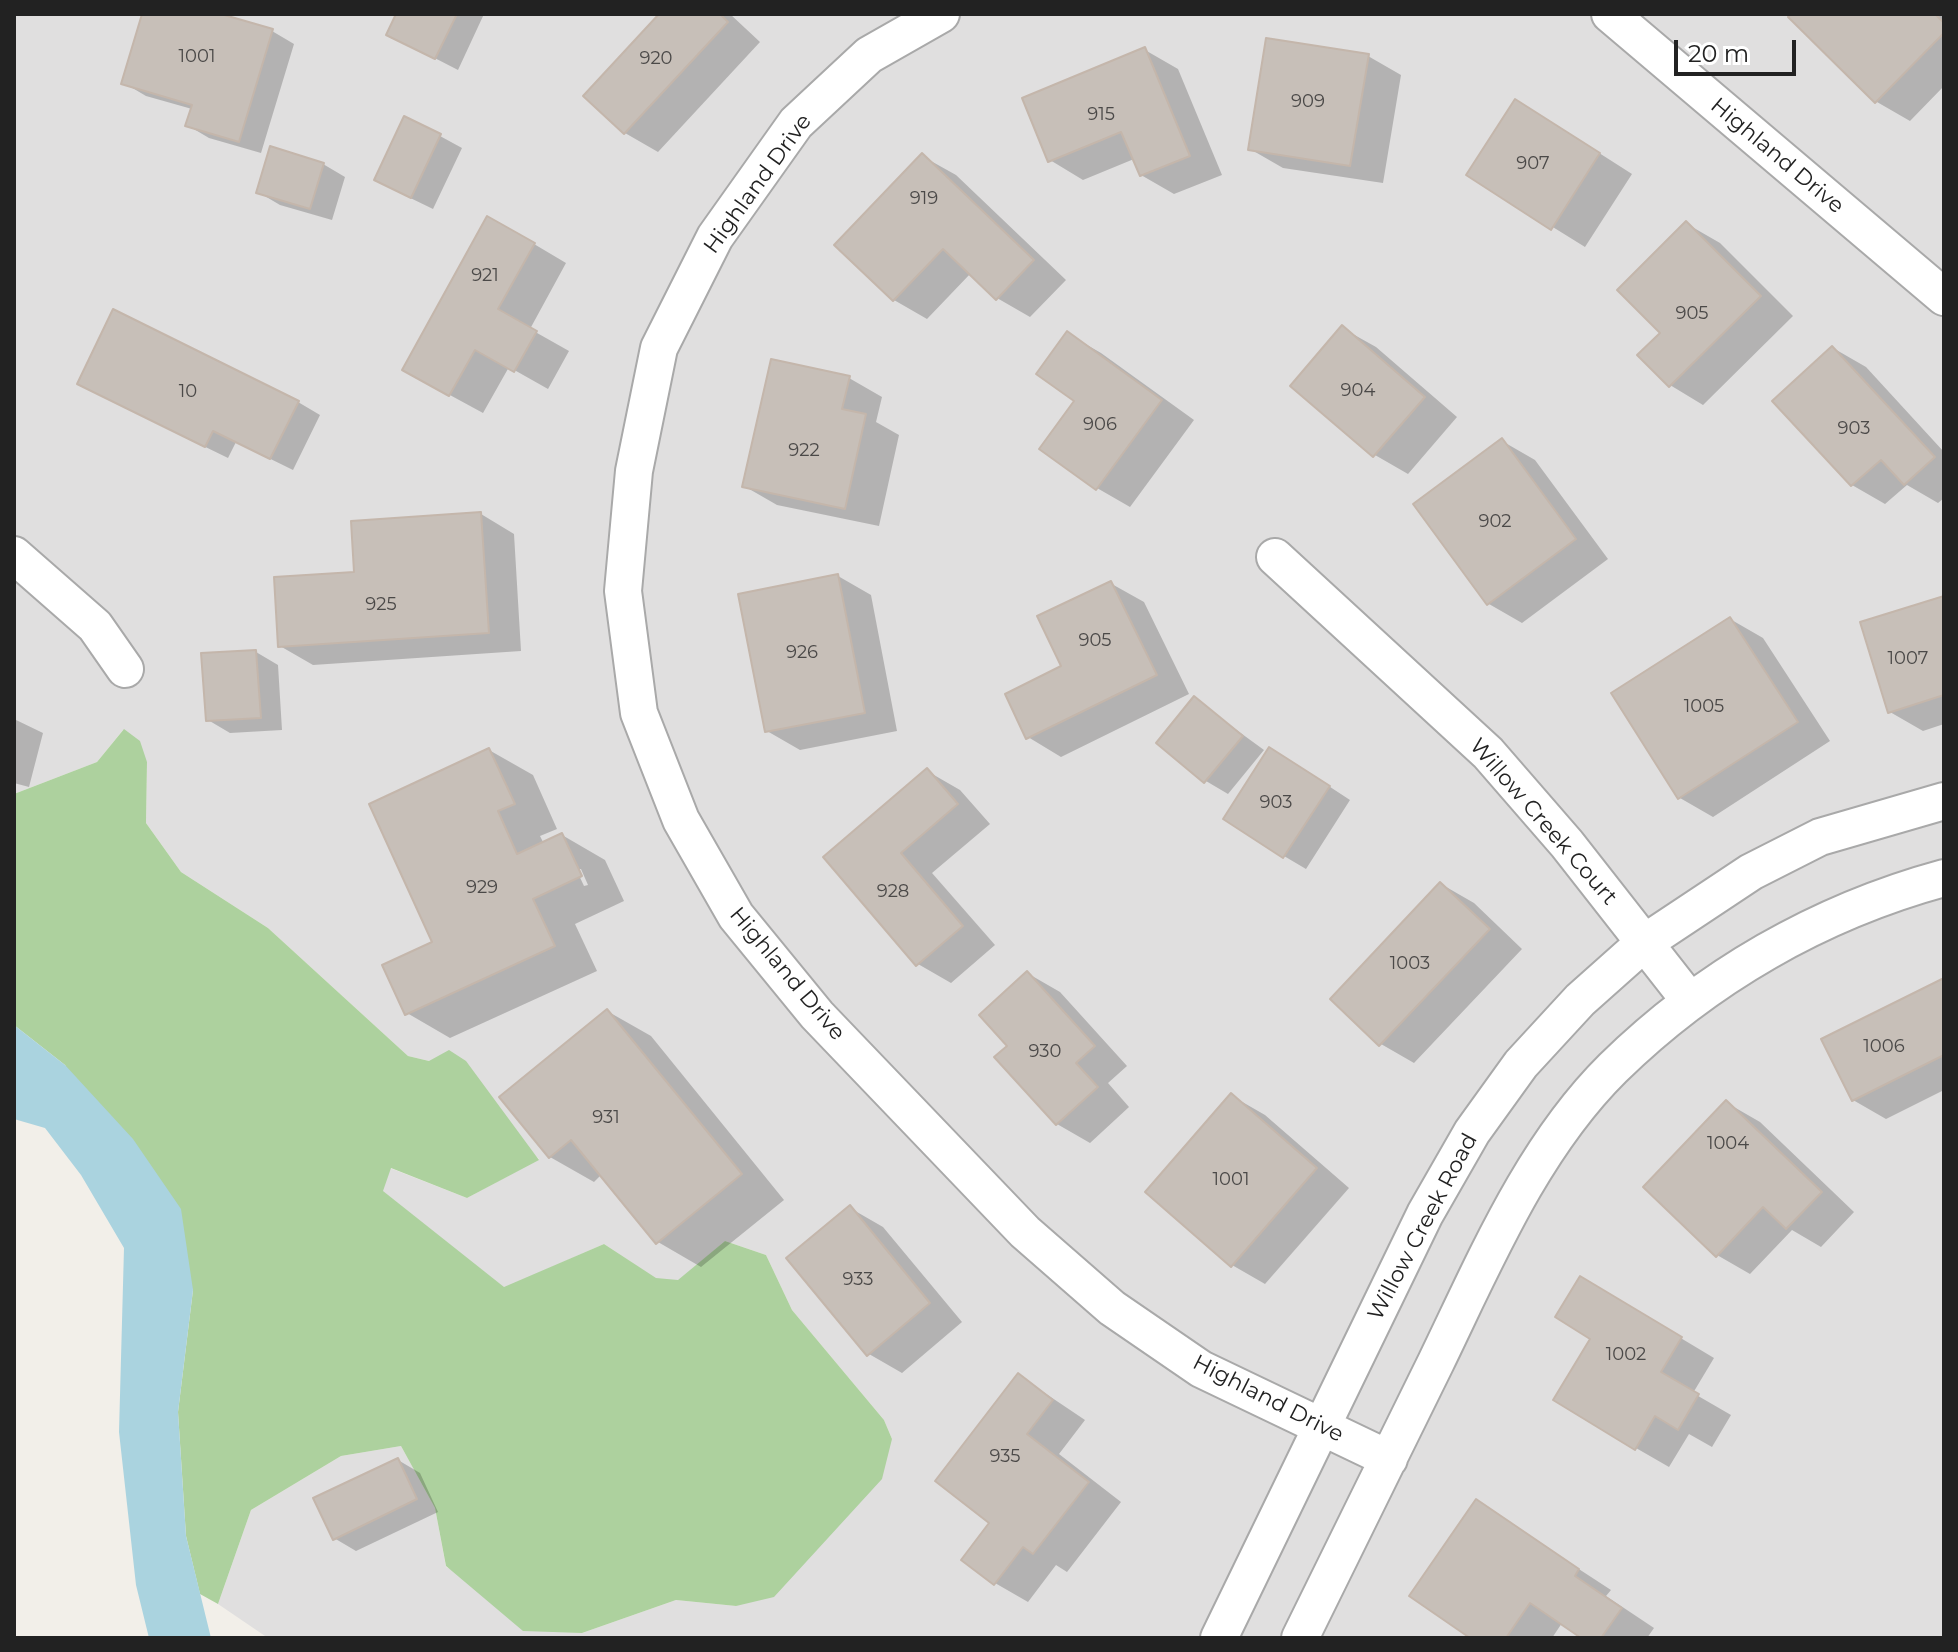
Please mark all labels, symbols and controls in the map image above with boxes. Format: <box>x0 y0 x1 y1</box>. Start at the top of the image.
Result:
scale bar <box>1678 24 1800 74</box>
text: 20 m <box>1688 39 1749 68</box>
house number: 1001 <box>179 46 215 68</box>
house number: 920 <box>639 48 673 70</box>
house number: 909 <box>1291 91 1325 113</box>
street label: Highland Drive <box>1705 93 1849 219</box>
house number: 915 <box>1087 104 1115 126</box>
street label: Highland Drive <box>699 109 817 259</box>
house number: 907 <box>1516 153 1550 175</box>
house number: 919 <box>910 188 938 210</box>
house number: 921 <box>471 265 499 287</box>
house number: 905 <box>1675 303 1709 325</box>
house number: 904 <box>1341 380 1375 402</box>
house number: 10 <box>179 381 197 403</box>
house number: 906 <box>1083 414 1117 436</box>
house number: 903 <box>1838 418 1870 440</box>
house number: 922 <box>788 440 820 462</box>
house number: 902 <box>1478 511 1512 533</box>
house number: 925 <box>365 594 397 616</box>
house number: 905 <box>1078 630 1112 652</box>
house number: 926 <box>786 642 818 664</box>
house number: 1007 <box>1888 648 1928 670</box>
house number: 1005 <box>1684 696 1724 718</box>
street label: Willow Creek Court <box>1464 733 1622 911</box>
house number: 903 <box>1260 792 1292 814</box>
house number: 929 <box>466 877 498 899</box>
house number: 928 <box>877 881 909 903</box>
street label: Highland Drive <box>724 902 850 1046</box>
house number: 1003 <box>1390 953 1430 975</box>
house number: 1006 <box>1863 1036 1905 1058</box>
house number: 930 <box>1029 1041 1061 1063</box>
house number: 931 <box>592 1107 620 1129</box>
street label: Willow Creek Road <box>1363 1129 1483 1325</box>
house number: 1004 <box>1707 1133 1749 1155</box>
house number: 1001 <box>1213 1169 1249 1191</box>
house number: 933 <box>843 1269 873 1291</box>
house number: 1002 <box>1606 1344 1646 1366</box>
street label: Highland Drive <box>1188 1350 1348 1448</box>
house number: 935 <box>990 1446 1020 1468</box>

